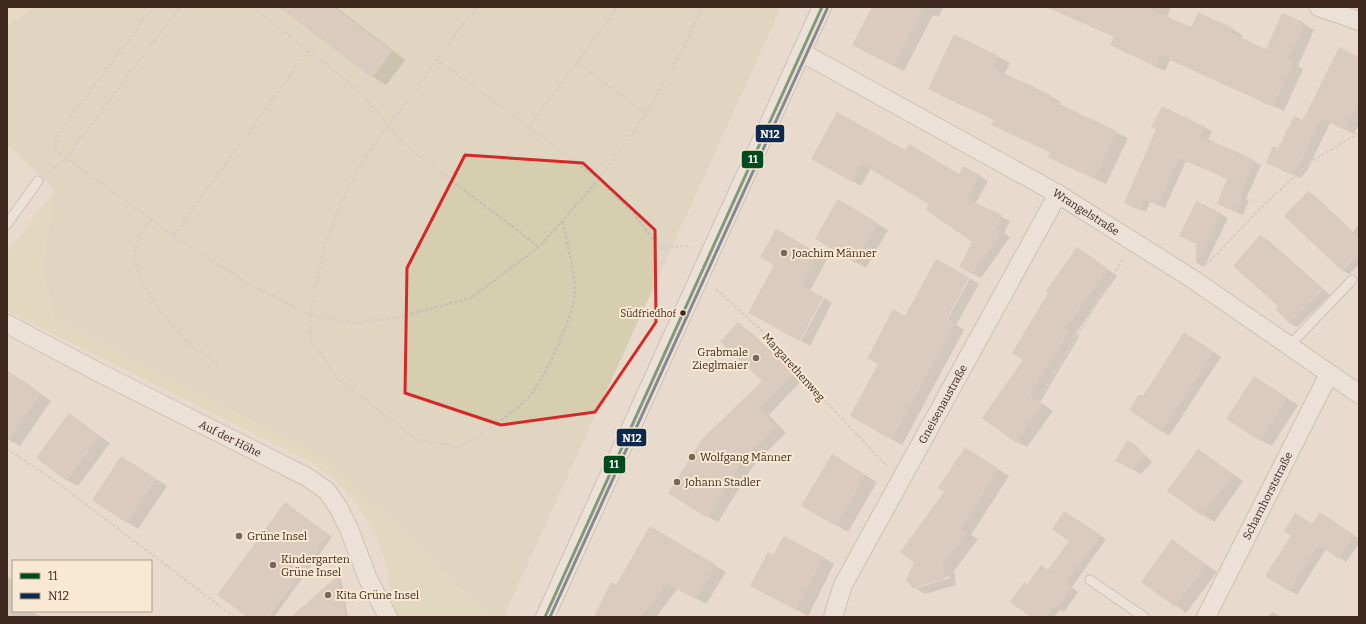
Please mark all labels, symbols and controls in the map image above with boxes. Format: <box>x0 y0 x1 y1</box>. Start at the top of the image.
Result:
line badge: N12 <box>755 124 785 143</box>
text: N12 <box>760 128 780 141</box>
line badge: 11 <box>741 150 764 169</box>
text: 11 <box>748 153 758 166</box>
street label: Wrangelstraße <box>1050 186 1122 238</box>
place label: Joachim Männer <box>791 247 877 260</box>
marker: Joachim Männer <box>779 248 789 258</box>
place label: Südfriedhof <box>620 308 678 320</box>
marker: Südfriedhof <box>678 308 688 318</box>
street label: Margarethenweg <box>760 331 828 404</box>
place label: Grabmale Zieglmaier <box>692 346 748 372</box>
marker: Grabmale Zieglmaier <box>751 353 761 363</box>
street label: Gneisenaustraße <box>916 362 970 446</box>
street label: Auf der Höhe <box>197 418 263 460</box>
line badge: N12 <box>616 428 647 447</box>
text: N12 <box>622 432 642 445</box>
street label: Scharnhorststraße <box>1240 450 1295 542</box>
place label: Wolfgang Männer <box>700 451 792 464</box>
marker: Wolfgang Männer <box>687 452 697 462</box>
line badge: 11 <box>603 455 626 474</box>
text: 11 <box>609 458 619 471</box>
place label: Johann Stadler <box>684 476 761 489</box>
marker: Johann Stadler <box>672 477 682 487</box>
place label: Grüne Insel <box>247 530 307 543</box>
marker: Grüne Insel <box>234 531 244 541</box>
place label: Kindergarten Grüne Insel <box>281 553 350 579</box>
legend <box>12 560 152 612</box>
marker: Kindergarten Grüne Insel <box>268 560 278 570</box>
text: 11 <box>48 569 58 583</box>
text: N12 <box>48 589 69 603</box>
place label: Kita Grüne Insel <box>336 589 419 602</box>
marker: Kita Grüne Insel <box>323 590 333 600</box>

